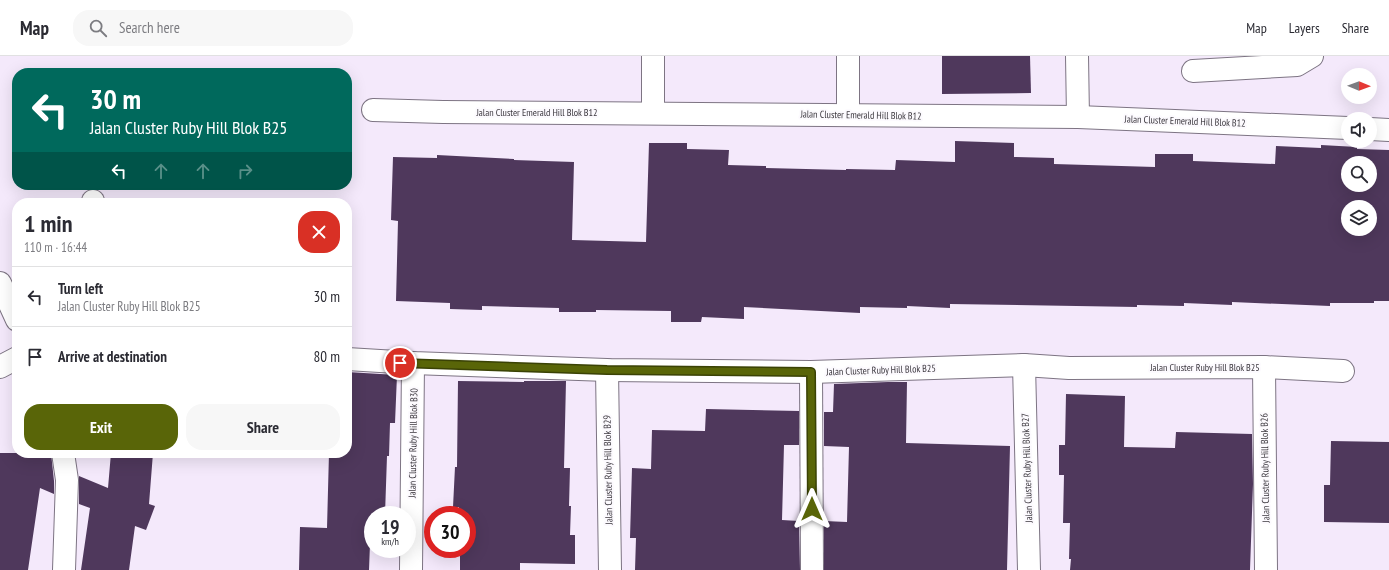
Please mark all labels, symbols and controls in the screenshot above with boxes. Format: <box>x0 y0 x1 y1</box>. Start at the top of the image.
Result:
search box <box>73 10 353 46</box>
text: Map <box>20 16 49 40</box>
icon: search <box>87 17 109 39</box>
text: Search here <box>119 18 180 37</box>
text: Map <box>1246 19 1267 37</box>
text: Layers <box>1289 19 1320 37</box>
text: Share <box>1342 19 1369 37</box>
north arrow <box>1341 68 1377 104</box>
map controls <box>1341 68 1377 236</box>
text: 30 m <box>90 80 141 117</box>
icon: left <box>24 84 76 136</box>
street label: Jalan Cluster Emerald Hill Blok B12 <box>475 106 598 119</box>
street label: Jalan Cluster Emerald Hill Blok B12 <box>799 107 922 123</box>
street label: Jalan Cluster Emerald Hill Blok B12 <box>1123 112 1246 130</box>
button: sound <box>1341 112 1377 148</box>
text: Jalan Cluster Ruby Hill Blok B25 <box>90 116 287 139</box>
button: search <box>1341 156 1377 192</box>
icon: left <box>108 160 130 182</box>
icon: ahead <box>150 160 172 182</box>
icon: ahead <box>192 160 214 182</box>
icon: right <box>234 160 256 182</box>
button: layers <box>1341 200 1377 236</box>
text: 1 min <box>24 208 72 239</box>
button: close <box>298 211 340 253</box>
text: 110 m · 16:44 <box>24 239 87 256</box>
text: Turn left <box>58 279 103 298</box>
icon: left <box>24 286 46 308</box>
text: 30 m <box>314 287 340 306</box>
text: Jalan Cluster Ruby Hill Blok B25 <box>58 298 201 315</box>
icon: arrive <box>24 346 46 368</box>
pin <box>383 346 417 380</box>
text: Arrive at destination <box>58 347 167 366</box>
text: 80 m <box>314 347 340 366</box>
icon: arrive <box>389 352 411 374</box>
street label: Jalan Cluster Ruby Hill Blok B25 <box>1149 361 1260 374</box>
street label: Jalan Cluster Ruby Hill Blok B25 <box>825 362 936 378</box>
street label: Jalan Cluster Ruby Hill Blok B30 <box>406 388 420 499</box>
button: Exit <box>24 404 178 450</box>
button: Share <box>186 404 340 450</box>
street label: Jalan Cluster Ruby Hill Blok B27 <box>1019 413 1035 524</box>
street label: Jalan Cluster Ruby Hill Blok B26 <box>1258 413 1272 524</box>
street label: Jalan Cluster Ruby Hill Blok B29 <box>601 415 615 526</box>
position arrow <box>791 488 833 530</box>
speed limit sign: 30 <box>424 506 476 558</box>
text: 19 <box>380 514 400 540</box>
text: km/h <box>381 535 399 548</box>

